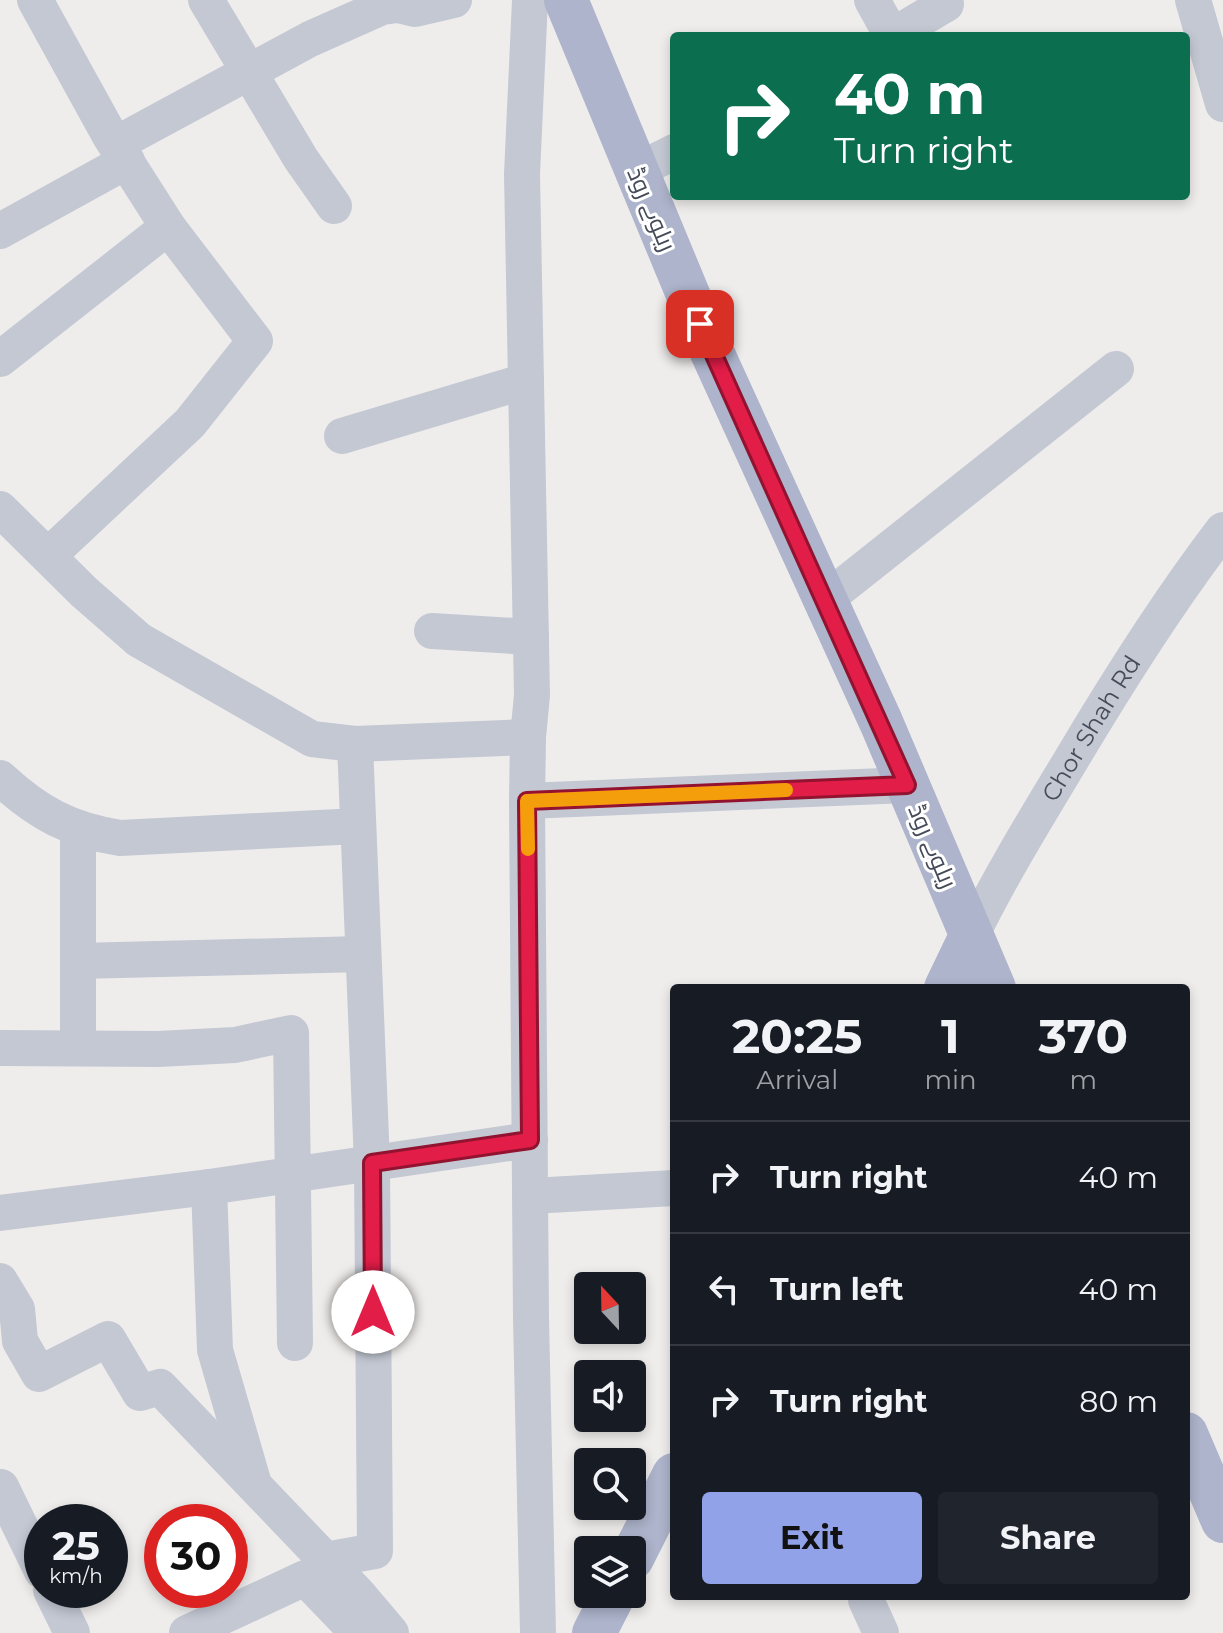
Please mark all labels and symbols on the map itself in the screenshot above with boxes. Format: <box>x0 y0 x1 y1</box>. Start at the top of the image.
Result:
street label: ریلوے روڈ <box>621 163 683 255</box>
pin <box>666 290 734 358</box>
street label: Chor Shah Rd <box>1035 650 1146 806</box>
street label: ریلوے روڈ <box>902 800 964 892</box>
position arrow <box>331 1270 415 1354</box>
north arrow <box>574 1272 646 1344</box>
speed limit sign: 30 <box>144 1504 248 1608</box>

